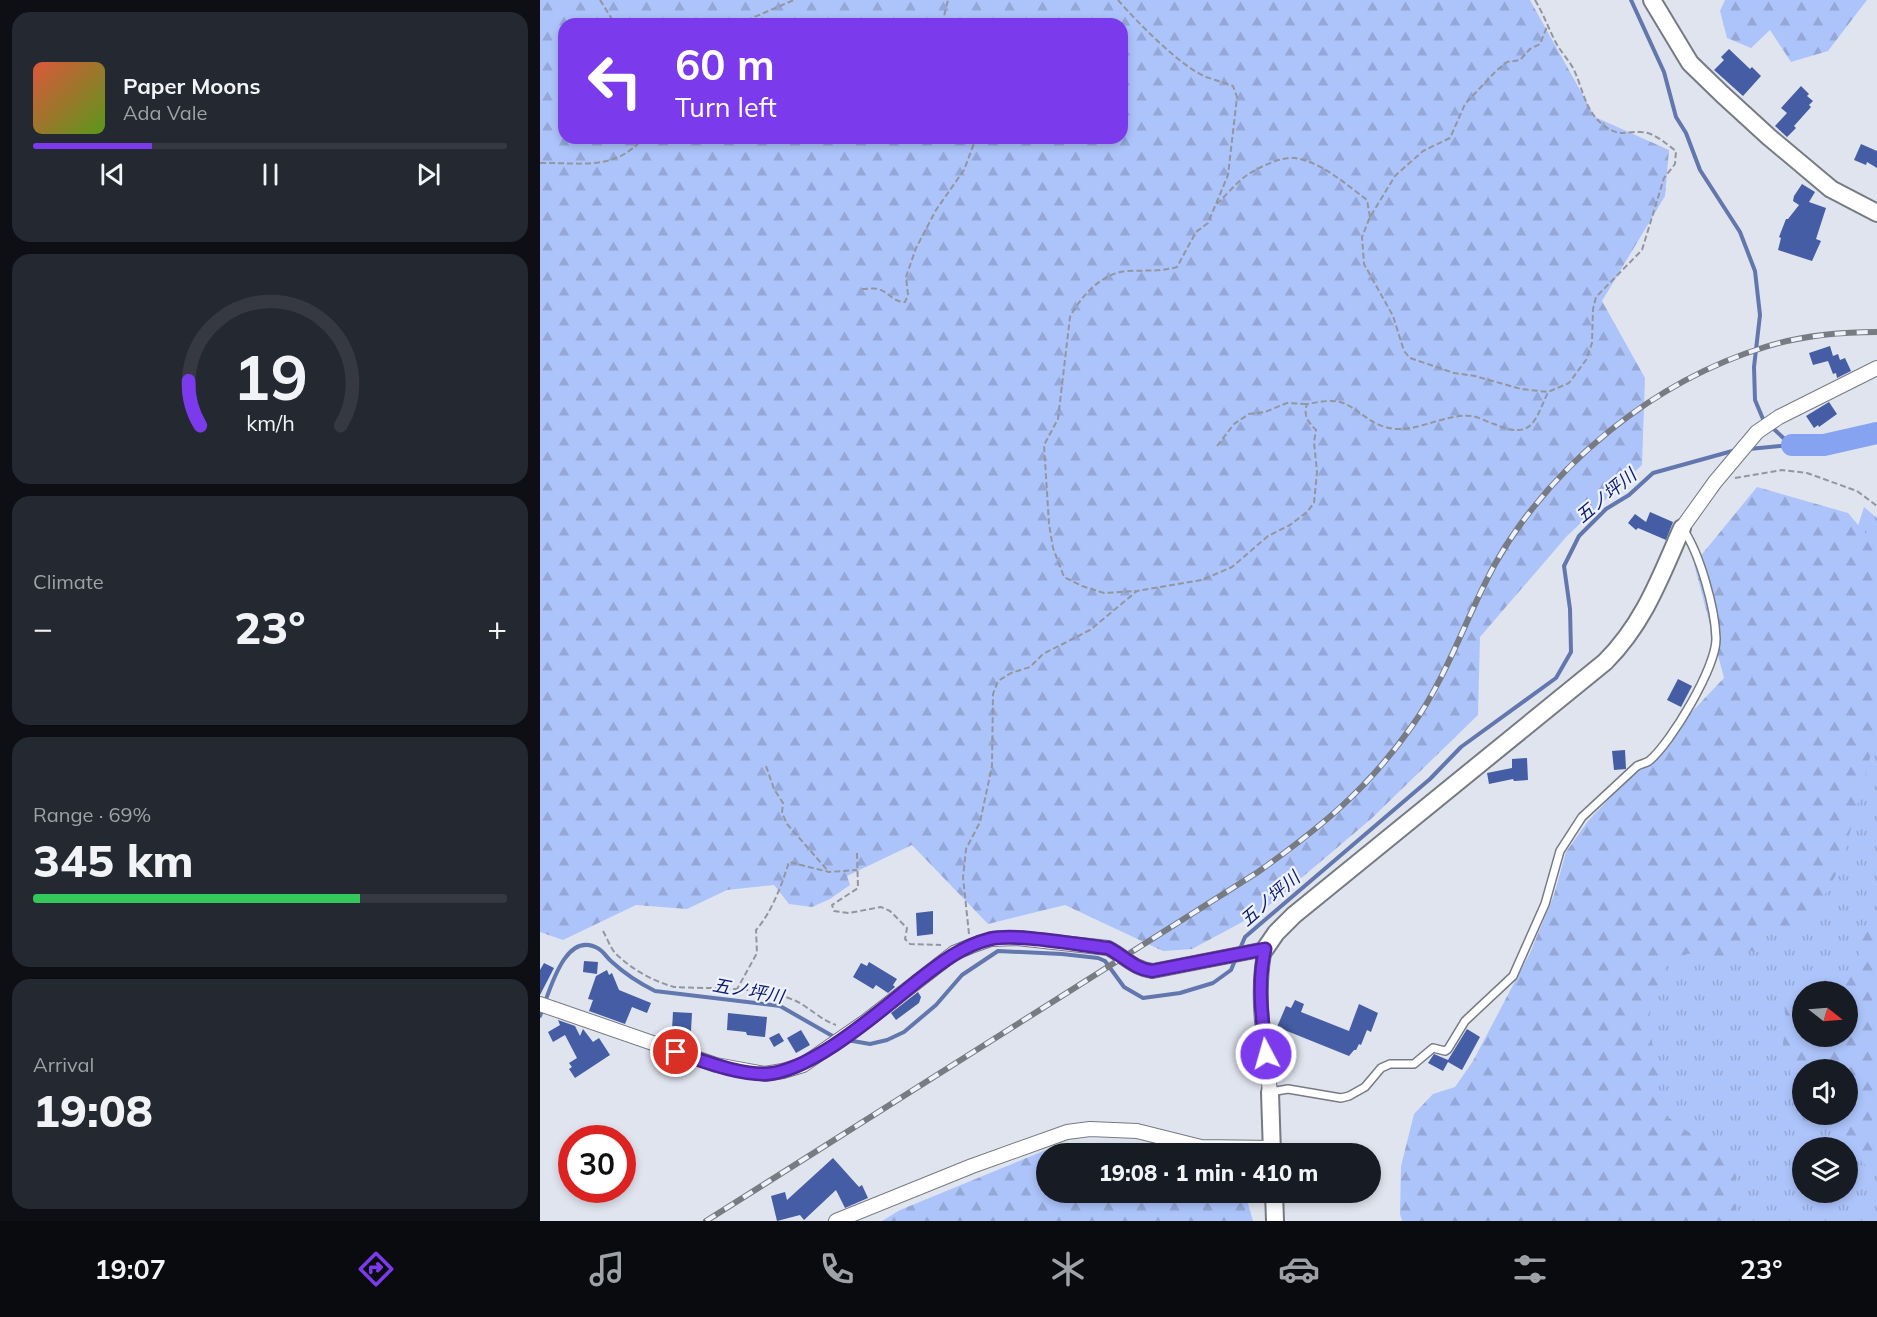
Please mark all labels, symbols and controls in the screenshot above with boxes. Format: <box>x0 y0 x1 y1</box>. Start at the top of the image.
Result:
text: 60 m <box>675 38 775 91</box>
icon: left <box>576 42 654 120</box>
text: Paper Moons <box>123 72 261 100</box>
text: Turn left <box>675 90 777 124</box>
text: Ada Vale <box>123 100 207 125</box>
icon: previous <box>96 158 129 191</box>
icon: pause <box>254 158 287 191</box>
icon: next <box>412 158 445 191</box>
text: 19 <box>233 337 307 416</box>
text: km/h <box>246 409 294 436</box>
water label: 五ノ坪川 <box>1571 462 1642 528</box>
text: Climate <box>33 569 104 594</box>
text: 23° <box>234 599 306 655</box>
text: − <box>33 607 53 648</box>
text: + <box>487 607 507 648</box>
text: Range · 69% <box>33 802 151 827</box>
text: 345 km <box>33 832 194 888</box>
water label: 五ノ坪川 <box>1235 865 1306 931</box>
water label: 五ノ坪川 <box>711 973 788 1008</box>
north arrow <box>1792 981 1858 1047</box>
map controls <box>1792 981 1858 1203</box>
position arrow <box>1234 1022 1298 1086</box>
pin <box>650 1026 701 1077</box>
icon: arrive <box>659 1035 692 1068</box>
text: Arrival <box>33 1052 94 1077</box>
button: sound <box>1792 1059 1858 1125</box>
text: 19:08 <box>33 1082 153 1138</box>
speed limit sign: 30 <box>558 1125 636 1203</box>
button: layers <box>1792 1137 1858 1203</box>
text: 19:08 · 1 min · 410 m <box>1099 1159 1318 1187</box>
icon: directions <box>355 1248 397 1290</box>
icon: music <box>586 1248 628 1290</box>
icon: phone <box>816 1248 858 1290</box>
icon: climate <box>1047 1248 1089 1290</box>
icon: car <box>1278 1248 1320 1290</box>
icon: filters <box>1509 1248 1551 1290</box>
text: 19:07 <box>94 1252 166 1286</box>
text: 23° <box>1740 1252 1782 1286</box>

